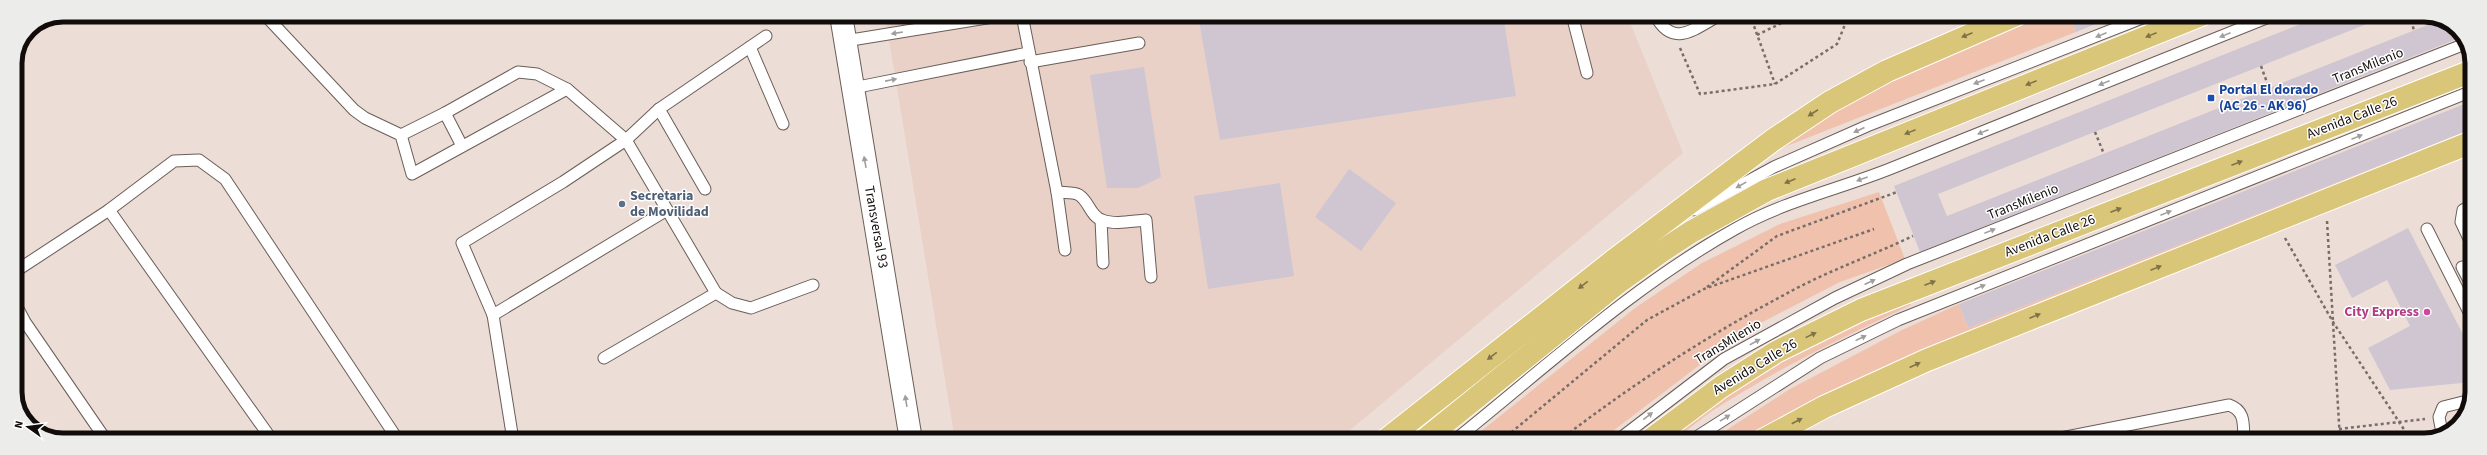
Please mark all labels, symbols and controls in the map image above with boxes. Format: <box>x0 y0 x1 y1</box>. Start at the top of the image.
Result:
one-way arrow <box>891 30 903 36</box>
one-way arrow <box>2095 32 2106 38</box>
one-way arrow <box>2146 32 2157 38</box>
one-way arrow <box>1960 33 1972 39</box>
one-way arrow <box>2218 33 2230 39</box>
street label: TransMilenio <box>2330 43 2406 89</box>
one-way arrow <box>885 77 897 83</box>
one-way arrow <box>1973 80 1985 86</box>
place label: Portal El dorado (AC 26 - AK 96) <box>2219 80 2318 116</box>
one-way arrow <box>2024 81 2036 87</box>
one-way arrow <box>2097 81 2109 87</box>
street label: Avenida Calle 26 <box>2304 92 2400 144</box>
marker: Portal El dorado (AC 26 - AK 96) <box>2206 93 2216 103</box>
one-way arrow <box>1808 109 1819 117</box>
one-way arrow <box>1853 127 1864 133</box>
one-way arrow <box>1904 129 1916 135</box>
one-way arrow <box>1977 129 1989 135</box>
one-way arrow <box>2352 133 2364 139</box>
one-way arrow <box>862 156 868 169</box>
one-way arrow <box>2232 159 2244 165</box>
one-way arrow <box>1856 176 1868 182</box>
one-way arrow <box>1783 178 1795 184</box>
street label: TransMilenio <box>1985 179 2061 225</box>
one-way arrow <box>1735 182 1747 188</box>
street label: Transversal 93 <box>859 184 893 270</box>
place label: Secretaria de Movilidad <box>630 186 709 222</box>
marker: Secretaria de Movilidad <box>617 199 627 209</box>
one-way arrow <box>2111 207 2123 213</box>
street label: Avenida Calle 26 <box>2002 210 2098 262</box>
one-way arrow <box>2160 210 2172 216</box>
one-way arrow <box>1984 228 1996 234</box>
one-way arrow <box>2150 264 2162 270</box>
one-way arrow <box>1864 279 1876 285</box>
one-way arrow <box>1577 280 1588 289</box>
one-way arrow <box>1925 280 1936 286</box>
one-way arrow <box>1975 284 1987 290</box>
place label: City Express <box>2344 302 2419 322</box>
marker: City Express <box>2422 307 2432 317</box>
one-way arrow <box>2029 313 2040 319</box>
street label: TransMilenio <box>1691 314 1765 370</box>
one-way arrow <box>1805 332 1817 338</box>
street label: Avenida Calle 26 <box>1709 334 1801 400</box>
one-way arrow <box>1855 335 1866 341</box>
one-way arrow <box>1749 339 1761 345</box>
one-way arrow <box>1487 352 1498 360</box>
one-way arrow <box>1909 362 1920 368</box>
one-way arrow <box>903 395 909 407</box>
north arrow <box>8 407 48 447</box>
one-way arrow <box>1643 411 1654 420</box>
one-way arrow <box>1719 415 1731 422</box>
one-way arrow <box>1792 418 1803 425</box>
text: N <box>11 419 27 430</box>

